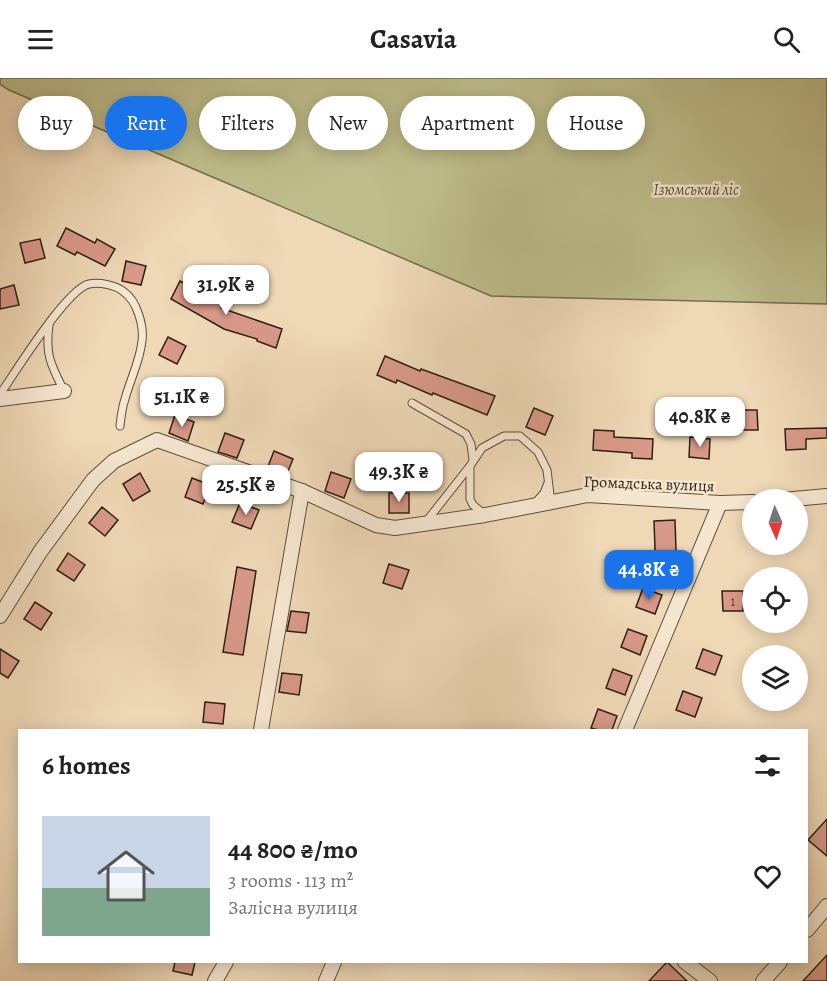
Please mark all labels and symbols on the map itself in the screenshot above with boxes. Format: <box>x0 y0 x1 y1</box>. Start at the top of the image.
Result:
park label: Ізюмський ліс <box>653 179 739 201</box>
pin: 31.9K ₴ <box>171 265 281 316</box>
pin: 51.1K ₴ <box>127 377 237 428</box>
pin: 40.8K ₴ <box>645 397 755 448</box>
pin: 49.3K ₴ <box>344 452 454 503</box>
pin: 25.5K ₴ <box>191 465 301 516</box>
street label: Громадська вулиця <box>583 471 715 497</box>
north arrow <box>742 489 808 555</box>
pin: 44.8K ₴ <box>594 550 704 601</box>
house number: 1 <box>731 592 736 611</box>

